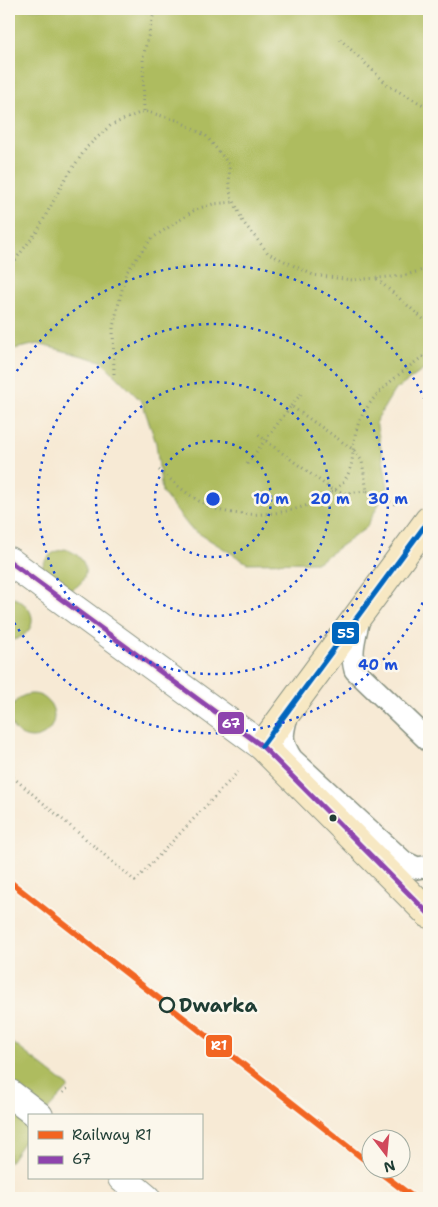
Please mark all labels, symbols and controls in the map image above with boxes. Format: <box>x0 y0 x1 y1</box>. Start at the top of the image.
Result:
text: 10 m <box>253 489 289 509</box>
text: 20 m <box>310 489 350 509</box>
text: 30 m <box>368 489 408 509</box>
centre of rings <box>204 490 222 508</box>
line badge: 55 <box>331 621 360 645</box>
text: 55 <box>337 624 355 642</box>
text: 40 m <box>358 655 398 675</box>
line badge: 67 <box>217 711 245 735</box>
text: 67 <box>222 714 241 732</box>
unlabelled marker <box>328 813 338 823</box>
place label: Dwarka <box>179 993 257 1018</box>
marker: Dwarka <box>159 997 175 1013</box>
line badge: R1 <box>205 1034 233 1058</box>
text: R1 <box>211 1036 227 1054</box>
legend <box>28 1114 202 1180</box>
text: Railway R1 <box>72 1125 152 1145</box>
north arrow <box>360 1130 410 1180</box>
text: 67 <box>72 1149 91 1169</box>
text: N <box>382 1156 397 1177</box>

